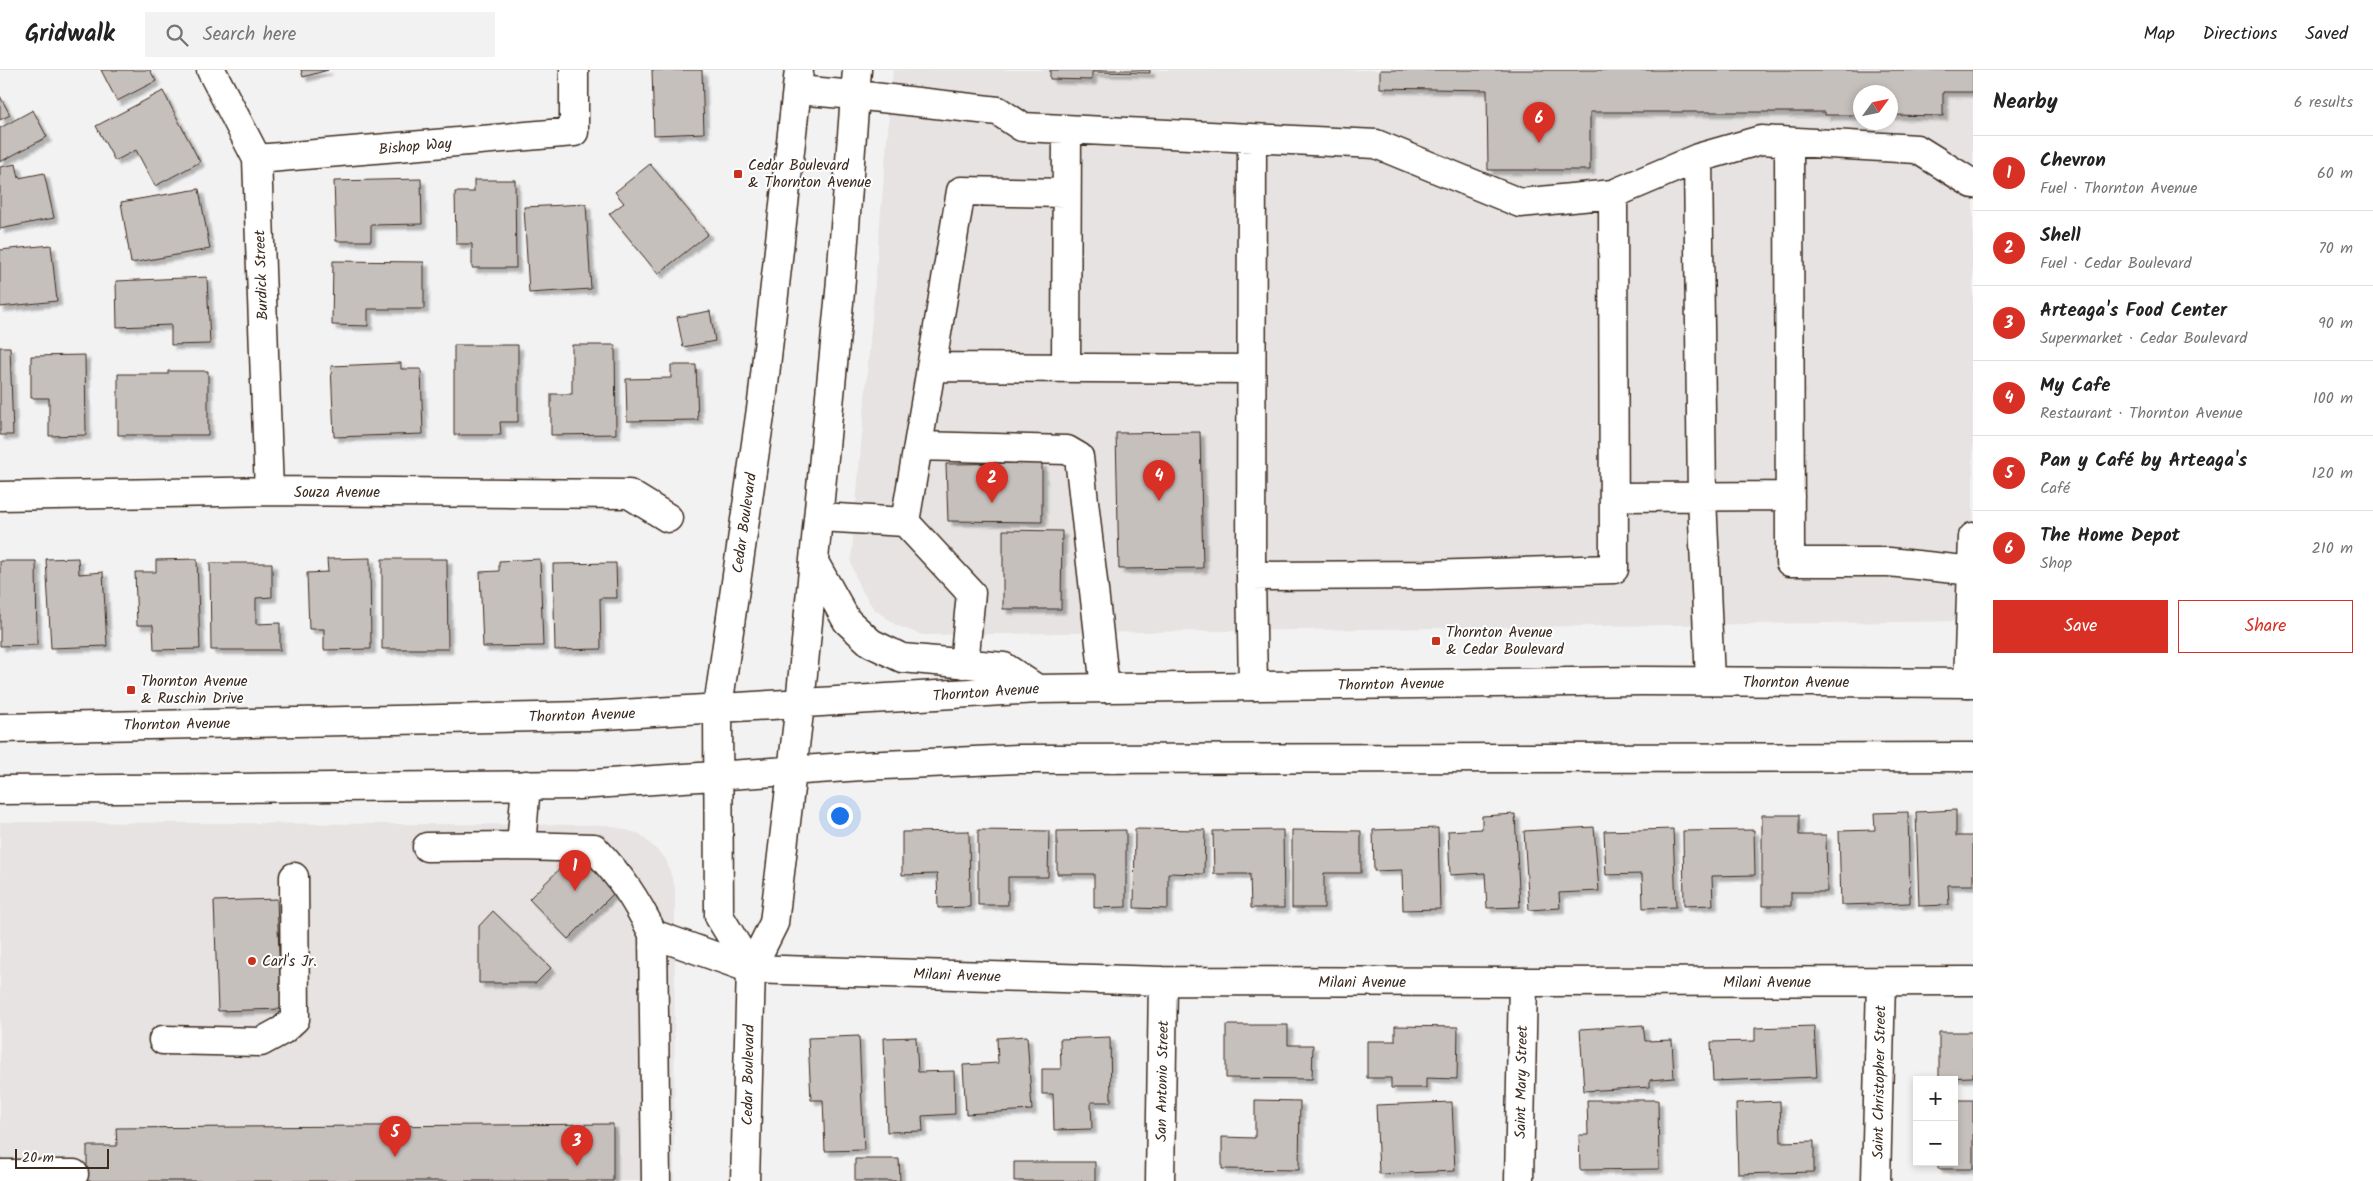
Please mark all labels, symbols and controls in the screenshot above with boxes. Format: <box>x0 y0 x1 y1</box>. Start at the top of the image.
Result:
search box <box>145 12 495 57</box>
text: Gridwalk <box>25 15 115 54</box>
text: Search here <box>203 20 296 50</box>
text: Map <box>2143 20 2175 49</box>
text: Directions <box>2203 20 2277 49</box>
text: Saved <box>2305 20 2348 49</box>
icon: search <box>163 21 191 49</box>
north arrow <box>1853 85 1898 130</box>
text: Nearby <box>1993 86 2058 119</box>
text: 6 results <box>2294 90 2353 115</box>
pin: 6 <box>1523 102 1555 143</box>
street label: Bishop Way <box>378 132 454 162</box>
text: Chevron <box>2040 146 2106 176</box>
place label: Cedar Boulevard & Thornton Avenue <box>748 154 871 195</box>
text: 1 <box>2007 161 2011 186</box>
text: 60 m <box>2317 161 2353 186</box>
marker: Cedar Boulevard & Thornton Avenue <box>732 168 744 180</box>
text: Fuel · Thornton Avenue <box>2040 176 2198 201</box>
text: Shell <box>2040 221 2081 251</box>
street label: Burdick Street <box>248 229 276 321</box>
text: 2 <box>2004 236 2014 261</box>
text: 70 m <box>2318 236 2353 261</box>
text: Fuel · Cedar Boulevard <box>2040 251 2192 276</box>
text: Arteaga's Food Center <box>2040 296 2227 326</box>
text: 3 <box>2005 311 2013 336</box>
text: 90 m <box>2318 311 2353 336</box>
text: Supermarket · Cedar Boulevard <box>2040 326 2247 351</box>
text: My Cafe <box>2040 371 2111 401</box>
text: 4 <box>2005 386 2013 411</box>
text: 100 m <box>2313 386 2353 411</box>
text: Restaurant · Thornton Avenue <box>2040 401 2243 426</box>
text: Pan y Café by Arteaga's <box>2040 446 2247 476</box>
pin: 4 <box>1143 460 1175 501</box>
text: 5 <box>2005 461 2013 486</box>
text: 120 m <box>2312 461 2353 486</box>
pin: 2 <box>976 462 1008 503</box>
street label: Cedar Boulevard <box>726 471 764 575</box>
text: Café <box>2040 476 2070 501</box>
street label: Souza Avenue <box>294 481 380 505</box>
text: The Home Depot <box>2040 521 2180 551</box>
text: 6 <box>2005 536 2013 561</box>
text: 210 m <box>2312 536 2353 561</box>
text: Shop <box>2040 551 2072 576</box>
button: Save <box>1993 600 2168 653</box>
button: Share <box>2178 600 2353 653</box>
place label: Thornton Avenue & Cedar Boulevard <box>1446 621 1564 662</box>
marker: Thornton Avenue & Cedar Boulevard <box>1430 635 1442 647</box>
place label: Thornton Avenue & Ruschin Drive <box>141 670 248 711</box>
street label: Thornton Avenue <box>1743 671 1850 695</box>
street label: Thornton Avenue <box>1338 672 1445 698</box>
street label: Thornton Avenue <box>932 677 1040 709</box>
marker: Thornton Avenue & Ruschin Drive <box>125 684 137 696</box>
street label: Thornton Avenue <box>528 702 636 730</box>
street label: Thornton Avenue <box>124 712 231 738</box>
your location <box>827 803 853 829</box>
pin: 1 <box>559 850 591 891</box>
place label: Carl's Jr. <box>262 950 317 974</box>
marker: Carl's Jr. <box>246 955 258 967</box>
street label: Milani Avenue <box>913 962 1002 990</box>
street label: Milani Avenue <box>1318 971 1406 995</box>
street label: Milani Avenue <box>1723 971 1811 995</box>
street label: Saint Christopher Street <box>1867 1005 1893 1159</box>
street label: San Antonio Street <box>1150 1020 1176 1142</box>
street label: Cedar Boulevard <box>736 1024 762 1126</box>
street label: Saint Mary Street <box>1509 1025 1535 1139</box>
map controls <box>1913 1076 1958 1166</box>
button: + <box>1913 1076 1958 1121</box>
pin: 5 <box>379 1116 411 1157</box>
button: − <box>1913 1121 1958 1166</box>
pin: 3 <box>561 1125 593 1166</box>
scale bar <box>15 1146 109 1169</box>
text: 20 m <box>22 1147 54 1169</box>

